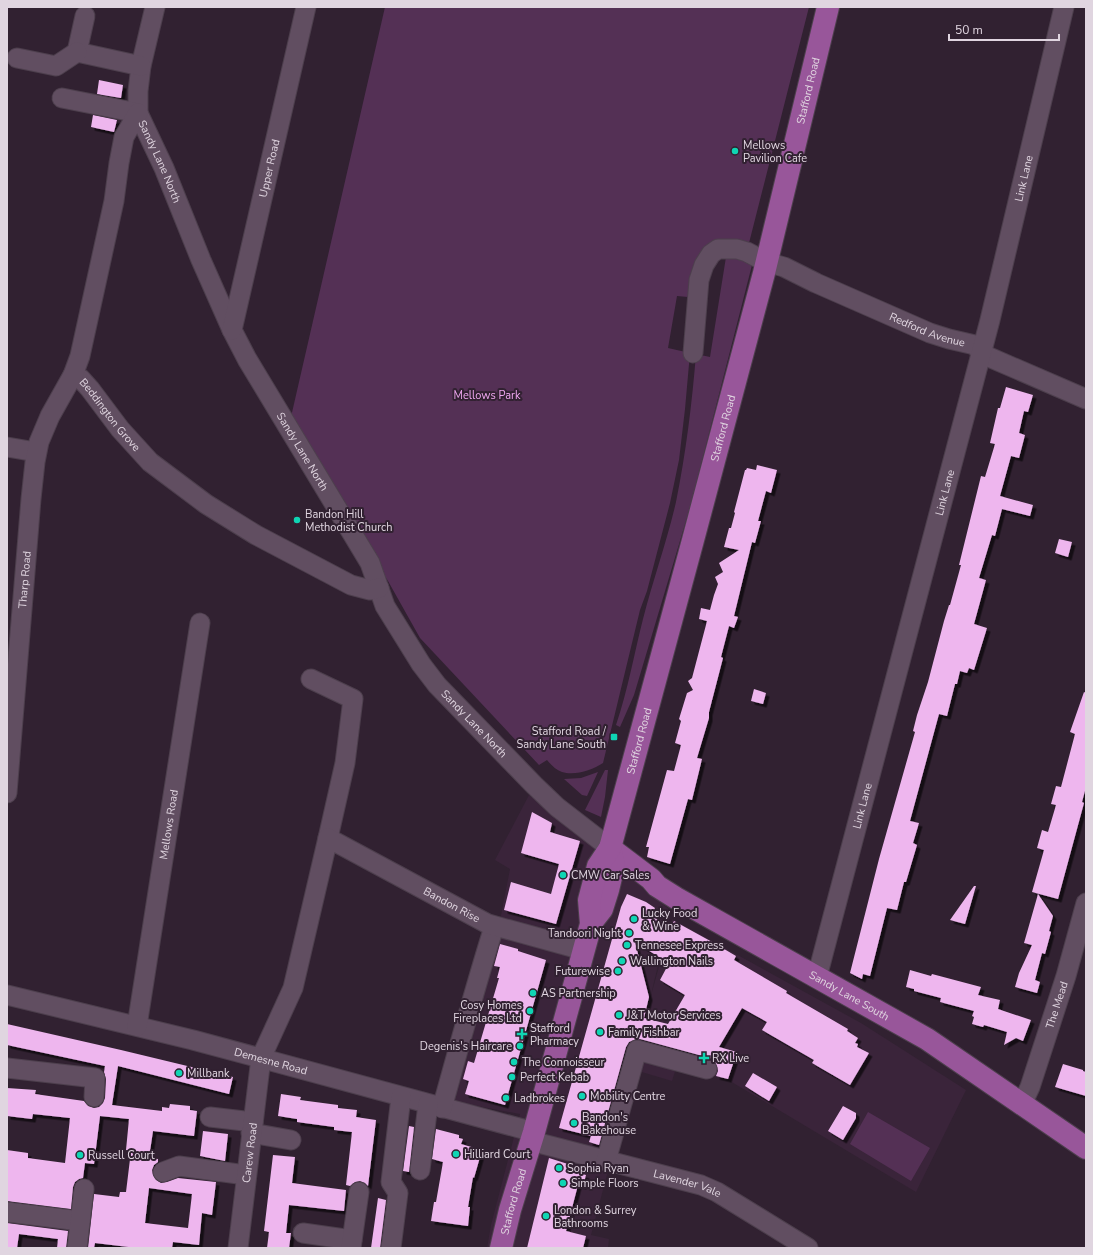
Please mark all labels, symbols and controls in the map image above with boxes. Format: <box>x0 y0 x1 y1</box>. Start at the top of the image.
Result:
scale bar <box>949 16 1059 42</box>
text: 50 m <box>955 22 983 38</box>
street label: Stafford Road <box>793 56 824 126</box>
street label: Sandy Lane North <box>134 118 184 205</box>
street label: Upper Road <box>256 138 283 199</box>
place label: Mellows Pavilion Cafe <box>743 138 807 166</box>
marker: Mellows Pavilion Cafe <box>730 146 740 156</box>
street label: Link Lane <box>1011 154 1037 203</box>
street label: Redford Avenue <box>887 309 967 351</box>
street label: Beddington Grove <box>76 375 144 455</box>
park label: Mellows Park <box>454 388 521 403</box>
street label: Stafford Road <box>707 393 739 463</box>
street label: Sandy Lane North <box>273 410 332 494</box>
street label: Link Lane <box>932 468 958 517</box>
place label: Bandon Hill Methodist Church <box>305 507 392 535</box>
marker: Bandon Hill Methodist Church <box>292 515 302 525</box>
street label: Tharp Road <box>15 550 35 609</box>
street label: Sandy Lane North <box>438 687 510 761</box>
street label: Stafford Road <box>623 706 655 776</box>
place label: Stafford Road / Sandy Lane South <box>516 724 607 752</box>
marker: Stafford Road / Sandy Lane South <box>609 732 619 742</box>
street label: Link Lane <box>849 781 876 831</box>
street label: Mellows Road <box>156 788 182 861</box>
place label: CMW Car Sales <box>571 868 650 883</box>
marker: CMW Car Sales <box>558 870 568 880</box>
street label: Bandon Rise <box>421 884 483 926</box>
place label: Lucky Food & Wine <box>642 906 697 934</box>
marker: Lucky Food & Wine <box>629 914 639 924</box>
place label: Tandoori Night <box>548 926 621 941</box>
marker: Tandoori Night <box>624 928 634 938</box>
place label: Tennesee Express <box>635 938 724 953</box>
marker: Tennesee Express <box>622 940 632 950</box>
place label: Wallington Nails <box>630 954 713 969</box>
marker: Wallington Nails <box>617 956 627 966</box>
place label: Futurewise <box>555 964 610 979</box>
marker: Futurewise <box>613 966 623 976</box>
street label: Sandy Lane South <box>806 967 892 1024</box>
street label: The Mead <box>1042 979 1072 1031</box>
place label: AS Partnership <box>541 986 616 1001</box>
marker: AS Partnership <box>528 988 538 998</box>
place label: Cosy Homes Fireplaces Ltd <box>453 998 522 1026</box>
marker: Cosy Homes Fireplaces Ltd <box>525 1006 535 1016</box>
place label: J&T Motor Services <box>626 1008 721 1023</box>
marker: J&T Motor Services <box>614 1010 624 1020</box>
place label: Stafford Pharmacy <box>530 1021 579 1049</box>
place label: Family Fishbar <box>608 1025 680 1040</box>
marker: Family Fishbar <box>595 1027 605 1037</box>
marker: Stafford Pharmacy <box>517 1029 527 1039</box>
place label: Degenis's Haircare <box>420 1039 512 1054</box>
marker: Degenis's Haircare <box>515 1041 525 1051</box>
street label: Demesne Road <box>232 1044 309 1079</box>
place label: RX Live <box>712 1051 749 1066</box>
marker: RX Live <box>699 1053 709 1063</box>
place label: The Connoisseur <box>522 1055 604 1070</box>
marker: The Connoisseur <box>509 1057 519 1067</box>
place label: Millbank <box>187 1066 230 1081</box>
marker: Millbank <box>174 1068 184 1078</box>
place label: Perfect Kebab <box>520 1070 589 1085</box>
marker: Perfect Kebab <box>507 1072 517 1082</box>
place label: Mobility Centre <box>590 1089 666 1104</box>
place label: Ladbrokes <box>514 1091 565 1106</box>
marker: Mobility Centre <box>577 1091 587 1101</box>
marker: Ladbrokes <box>501 1093 511 1103</box>
place label: Bandon's Bakehouse <box>582 1110 636 1138</box>
marker: Bandon's Bakehouse <box>569 1118 579 1128</box>
street label: Carew Road <box>239 1122 261 1184</box>
place label: Hilliard Court <box>464 1147 530 1162</box>
place label: Russell Court <box>88 1148 155 1163</box>
marker: Hilliard Court <box>451 1149 461 1159</box>
marker: Russell Court <box>75 1150 85 1160</box>
place label: Sophia Ryan <box>567 1161 629 1176</box>
marker: Sophia Ryan <box>554 1163 564 1173</box>
street label: Lavender Vale <box>652 1166 724 1201</box>
street label: Stafford Road <box>497 1167 530 1236</box>
place label: Simple Floors <box>571 1176 639 1191</box>
marker: Simple Floors <box>558 1178 568 1188</box>
place label: London & Surrey Bathrooms <box>554 1203 637 1231</box>
marker: London & Surrey Bathrooms <box>541 1211 551 1221</box>

